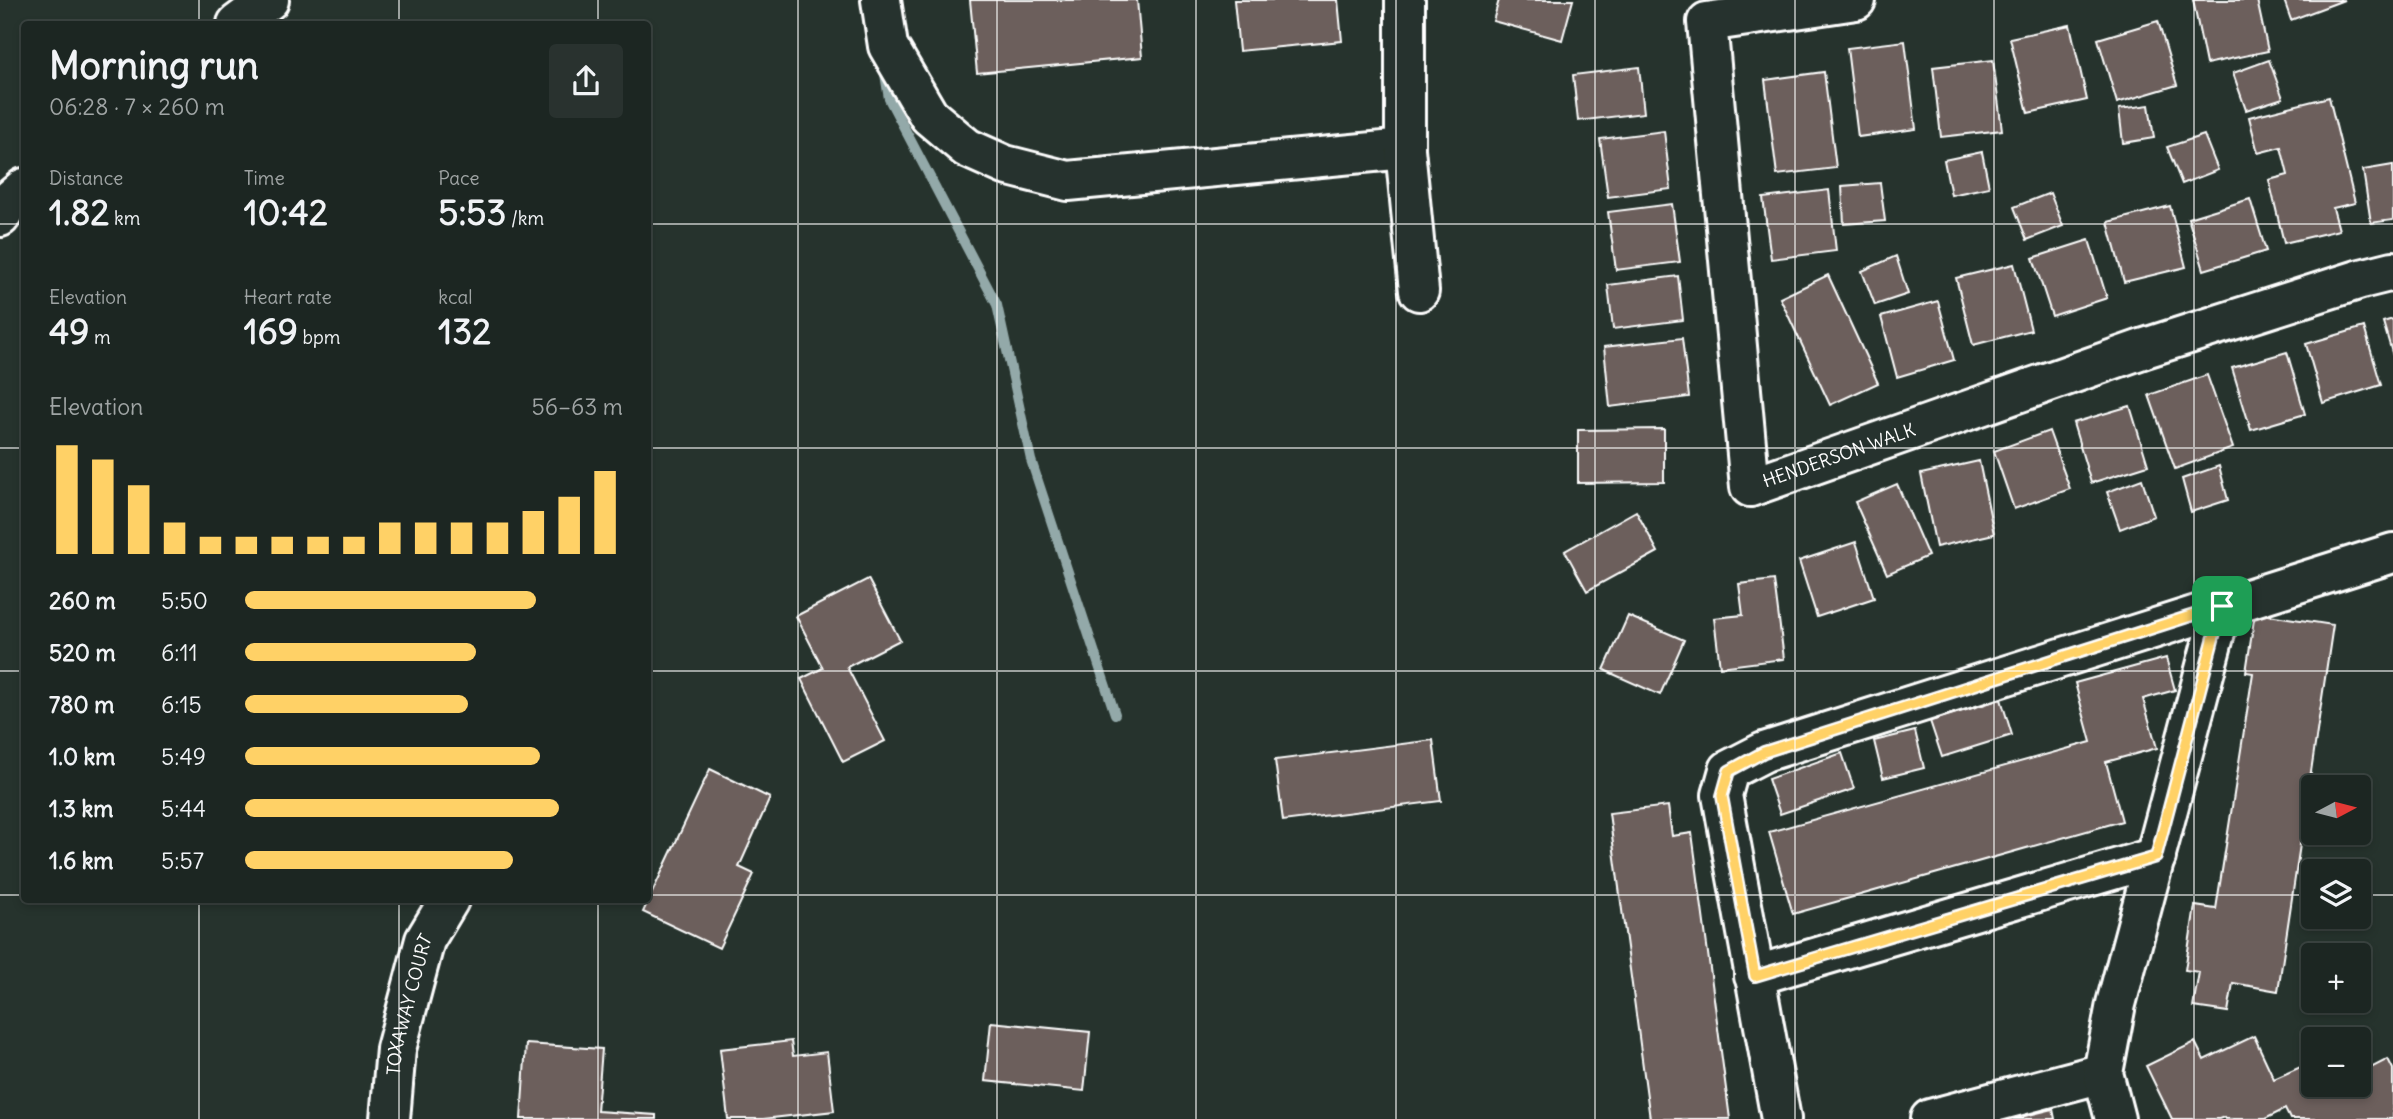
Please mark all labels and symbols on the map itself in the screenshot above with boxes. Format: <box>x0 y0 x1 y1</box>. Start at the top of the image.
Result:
street label: HENDERSON WALK <box>1760 418 1918 493</box>
pin <box>2192 576 2252 636</box>
north arrow <box>2301 775 2371 845</box>
street label: TOXAWAY COURT <box>382 930 437 1076</box>

